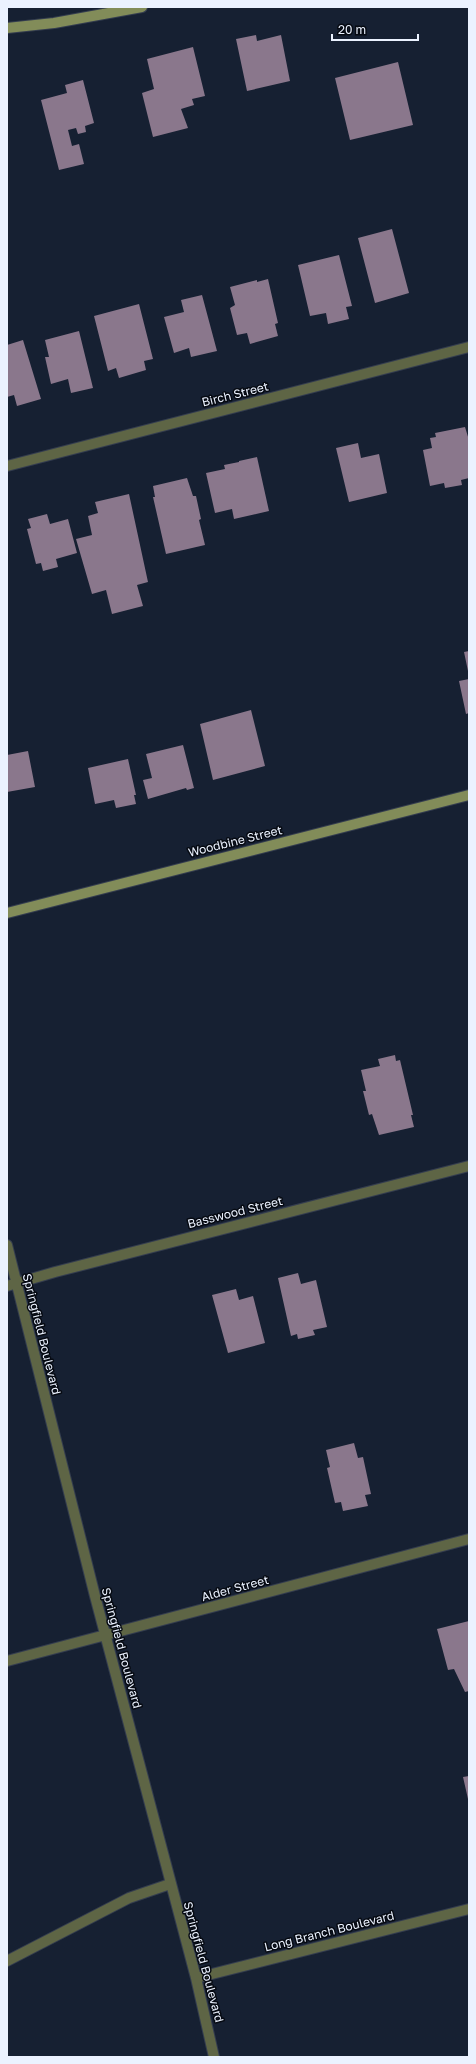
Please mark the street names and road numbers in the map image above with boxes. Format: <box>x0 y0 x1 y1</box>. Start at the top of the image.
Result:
street label: Birch Street <box>200 378 270 410</box>
street label: Woodbine Street <box>186 822 284 860</box>
street label: Basswood Street <box>186 1193 284 1231</box>
street label: Springfield Boulevard <box>20 1272 64 1396</box>
street label: Alder Street <box>200 1572 270 1604</box>
street label: Springfield Boulevard <box>99 1586 145 1710</box>
street label: Springfield Boulevard <box>181 1900 227 2024</box>
street label: Long Branch Boulevard <box>262 1908 396 1954</box>

